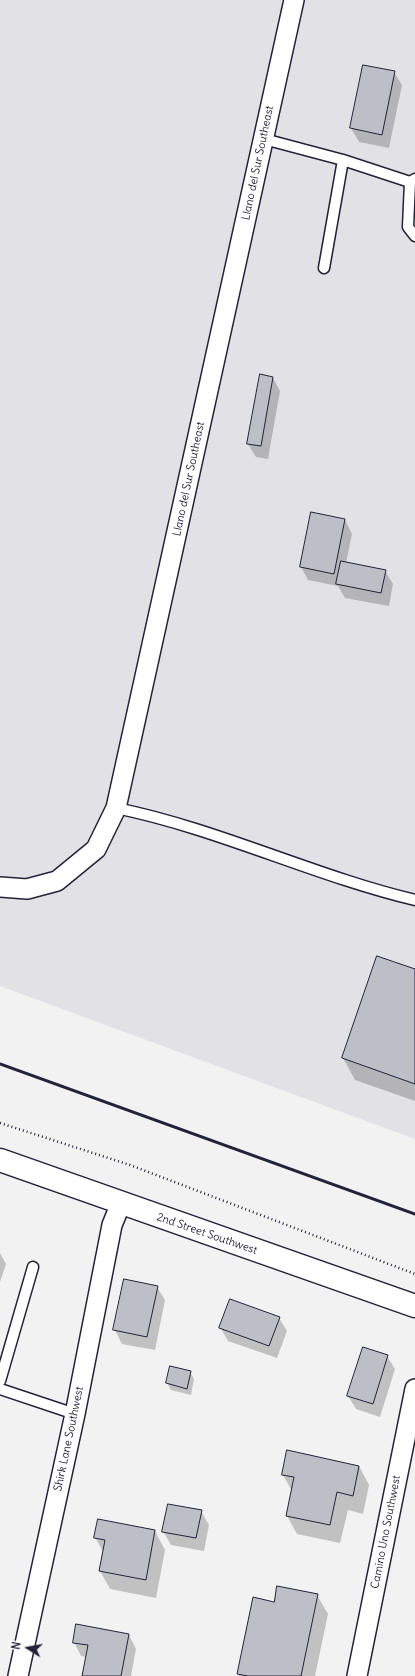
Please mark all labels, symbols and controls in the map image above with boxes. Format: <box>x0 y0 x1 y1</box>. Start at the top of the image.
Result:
street label: Llano del Sur Southeast <box>239 105 277 221</box>
street label: Llano del Sur Southeast <box>170 421 208 537</box>
street label: 2nd Street Southwest <box>155 1211 259 1257</box>
street label: Shirk Lane Southwest <box>51 1385 87 1493</box>
street label: Camino Uno Southwest <box>369 1474 403 1590</box>
north arrow <box>8 1628 48 1668</box>
text: N <box>9 1641 24 1651</box>

